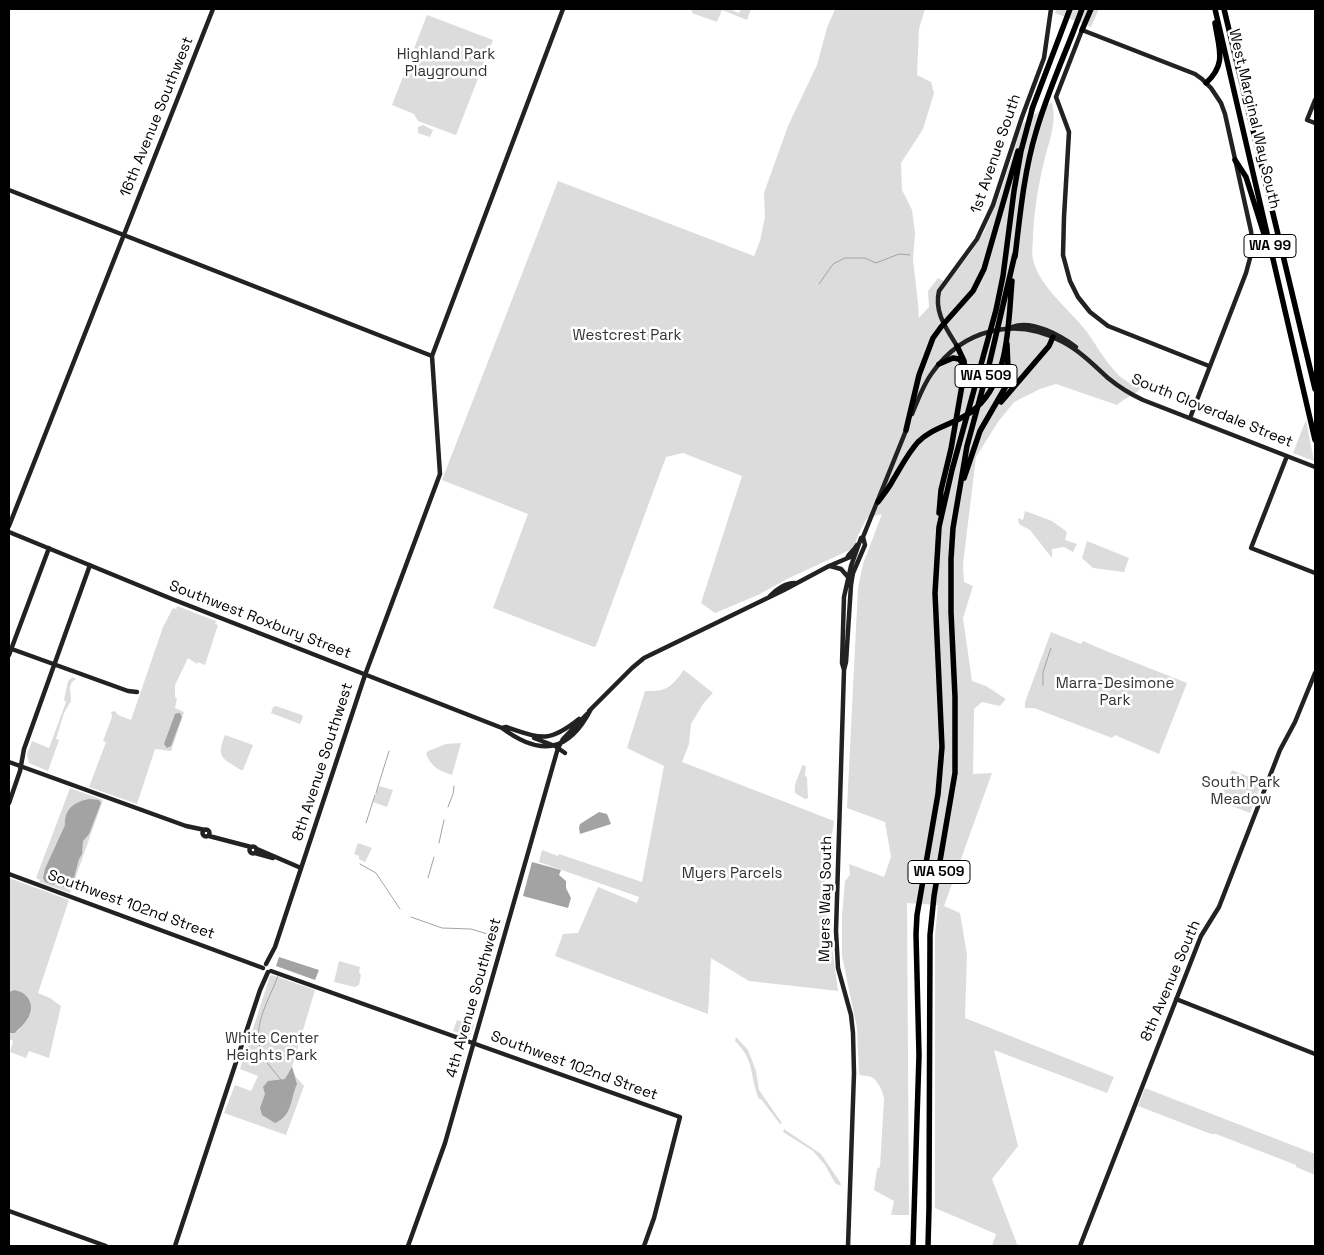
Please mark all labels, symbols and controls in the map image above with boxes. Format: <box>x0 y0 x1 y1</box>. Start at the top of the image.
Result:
street label: West Marginal Way South <box>1225 27 1283 211</box>
street label: 16th Avenue Southwest <box>117 34 197 200</box>
park label: Highland Park Playground <box>397 46 495 81</box>
street label: 1st Avenue South <box>967 92 1025 216</box>
road number: WA 99 <box>1244 235 1296 258</box>
park label: Westcrest Park <box>572 327 682 345</box>
road number: WA 509 <box>955 364 1017 388</box>
street label: South Cloverdale Street <box>1129 370 1295 452</box>
street label: Southwest Roxbury Street <box>166 577 354 663</box>
park label: Marra-Desimone Park <box>1056 675 1174 710</box>
street label: 8th Avenue Southwest <box>289 681 357 843</box>
park label: South Park Meadow <box>1202 774 1280 809</box>
street label: Myers Way South <box>816 836 836 962</box>
road number: WA 509 <box>908 860 970 884</box>
park label: Myers Parcels <box>682 865 782 883</box>
street label: Southwest 102nd Street <box>45 866 217 944</box>
street label: 4th Avenue Southwest <box>443 916 505 1080</box>
street label: 8th Avenue South <box>1137 918 1205 1044</box>
street label: Southwest 102nd Street <box>488 1027 660 1105</box>
park label: White Center Heights Park <box>225 1030 319 1065</box>

